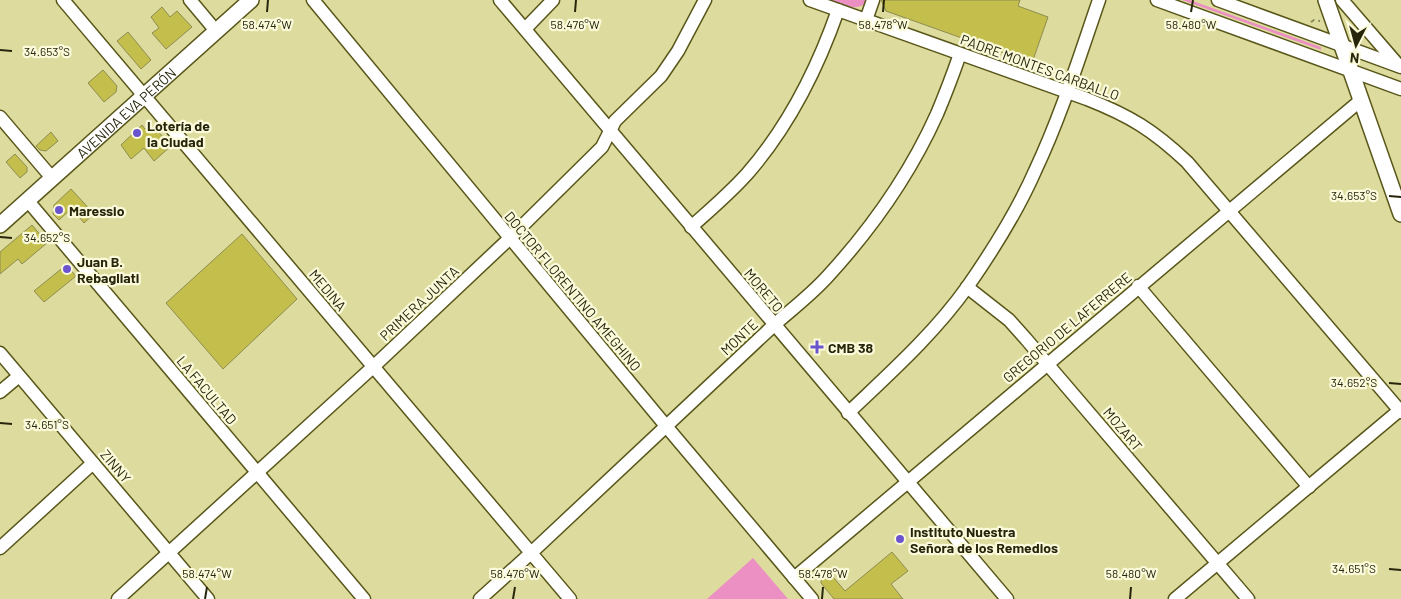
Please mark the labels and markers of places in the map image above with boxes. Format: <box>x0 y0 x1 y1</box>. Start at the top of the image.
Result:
place label: Lotería de la Ciudad <box>147 117 210 150</box>
marker: Lotería de la Ciudad <box>131 127 143 139</box>
place label: Maressio <box>69 202 125 219</box>
marker: Maressio <box>53 204 65 216</box>
place label: Juan B. Rebagliati <box>77 253 139 286</box>
marker: Juan B. Rebagliati <box>61 263 73 275</box>
place label: CMB 38 <box>828 339 874 356</box>
marker: CMB 38 <box>810 340 824 354</box>
place label: Instituto Nuestra Señora de los Remedios <box>910 523 1058 556</box>
marker: Instituto Nuestra Señora de los Remedios <box>894 533 906 545</box>

